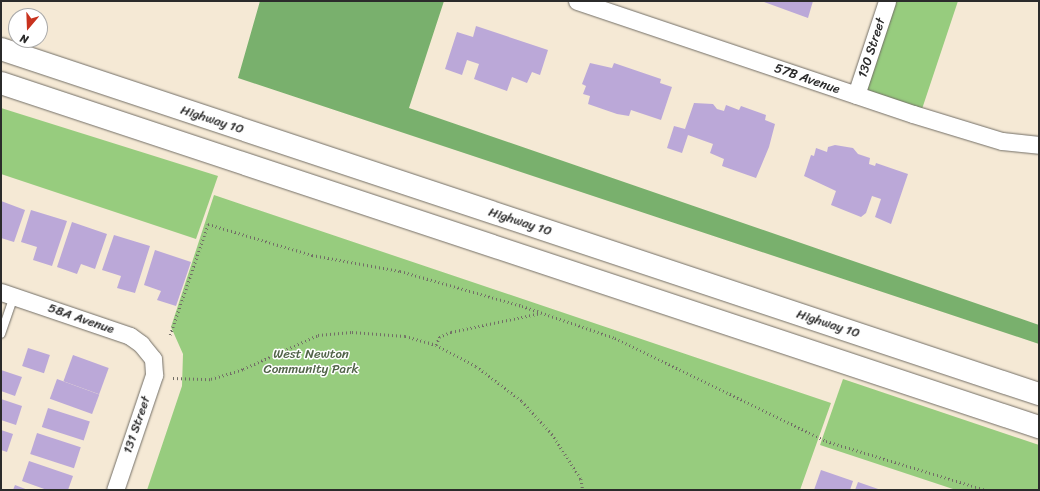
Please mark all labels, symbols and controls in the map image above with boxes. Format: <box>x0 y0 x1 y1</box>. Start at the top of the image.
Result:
north arrow <box>8 8 48 48</box>
street label: 130 Street <box>855 16 889 80</box>
text: N <box>18 29 31 49</box>
street label: 57B Avenue <box>772 60 842 98</box>
street label: Highway 10 <box>178 102 246 138</box>
street label: Highway 10 <box>486 204 554 240</box>
street label: 58A Avenue <box>46 300 116 338</box>
street label: Highway 10 <box>794 306 862 342</box>
park label: West Newton Community Park <box>264 347 358 378</box>
street label: 131 Street <box>120 394 154 456</box>

